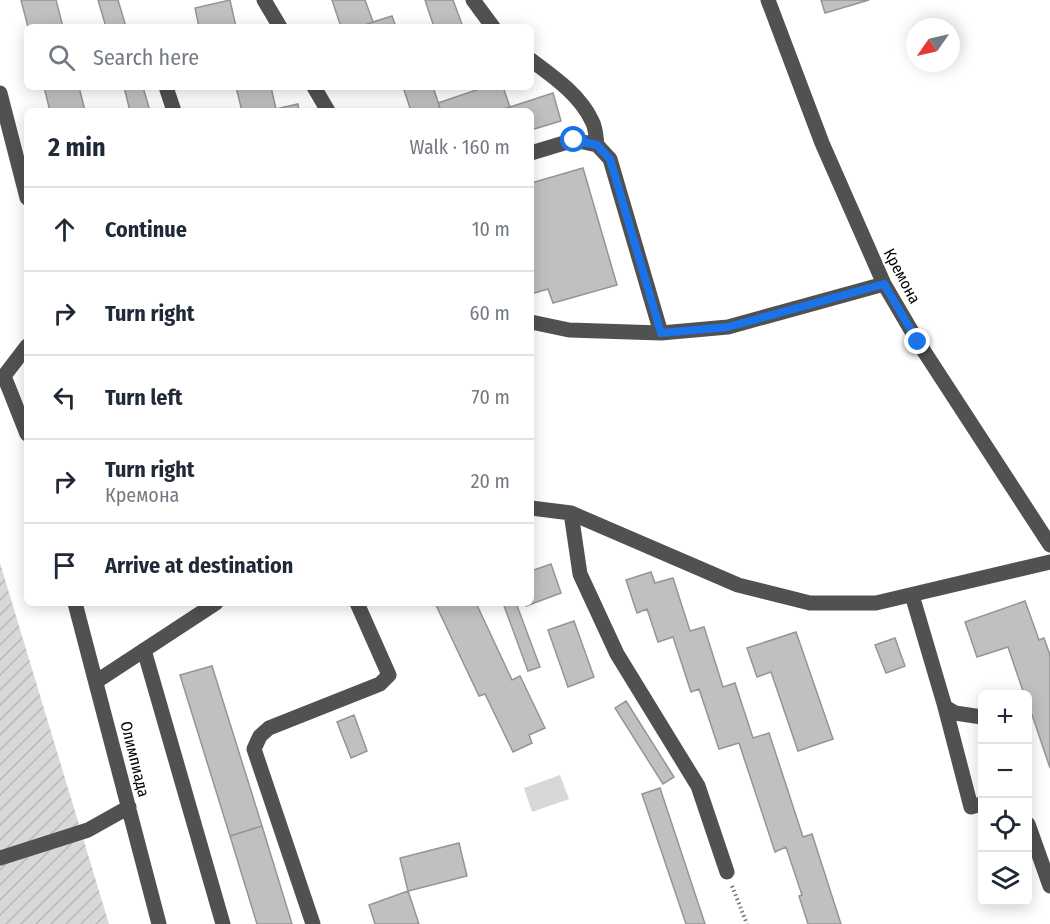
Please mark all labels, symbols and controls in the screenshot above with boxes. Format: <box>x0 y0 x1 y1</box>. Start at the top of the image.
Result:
north arrow <box>906 18 960 72</box>
search box <box>24 24 534 90</box>
icon: search <box>45 41 78 74</box>
text: Search here <box>93 44 199 71</box>
route start <box>560 126 586 152</box>
text: 2 min <box>48 132 106 163</box>
text: Walk · 160 m <box>410 135 510 159</box>
icon: ahead <box>48 213 81 246</box>
text: Continue <box>105 216 187 243</box>
text: 10 m <box>472 217 510 241</box>
street label: Кремона <box>880 245 924 307</box>
icon: right <box>48 297 81 330</box>
text: Turn right <box>105 300 194 327</box>
text: 60 m <box>470 301 510 325</box>
route end <box>904 328 930 354</box>
icon: left <box>48 381 81 414</box>
text: Turn left <box>105 384 183 411</box>
text: 70 m <box>472 385 510 409</box>
text: Turn right <box>105 456 194 483</box>
icon: right <box>48 465 81 498</box>
text: 20 m <box>471 469 510 493</box>
text: Кремона <box>105 483 179 507</box>
icon: arrive <box>48 549 81 582</box>
text: Arrive at destination <box>105 552 293 579</box>
map controls <box>978 690 1032 906</box>
button: + <box>978 690 1032 744</box>
street label: Олимпиада <box>116 719 154 799</box>
button: − <box>978 744 1032 798</box>
button: locate <box>978 798 1032 852</box>
button: layers <box>978 852 1032 906</box>

